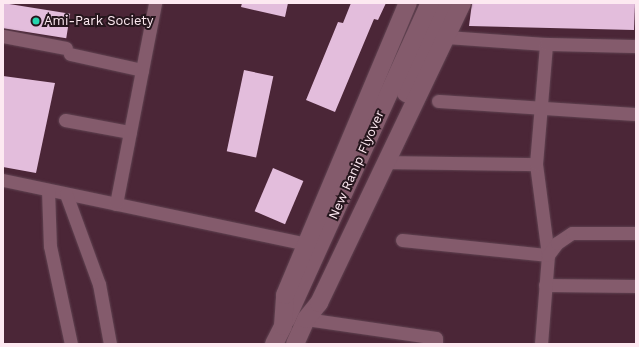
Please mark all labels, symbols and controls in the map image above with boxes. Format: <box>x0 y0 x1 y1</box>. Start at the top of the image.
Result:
place label: Ami-Park Society <box>44 13 154 29</box>
marker: Ami-Park Society <box>31 16 41 26</box>
street label: New Ranip Flyover <box>326 108 388 222</box>

